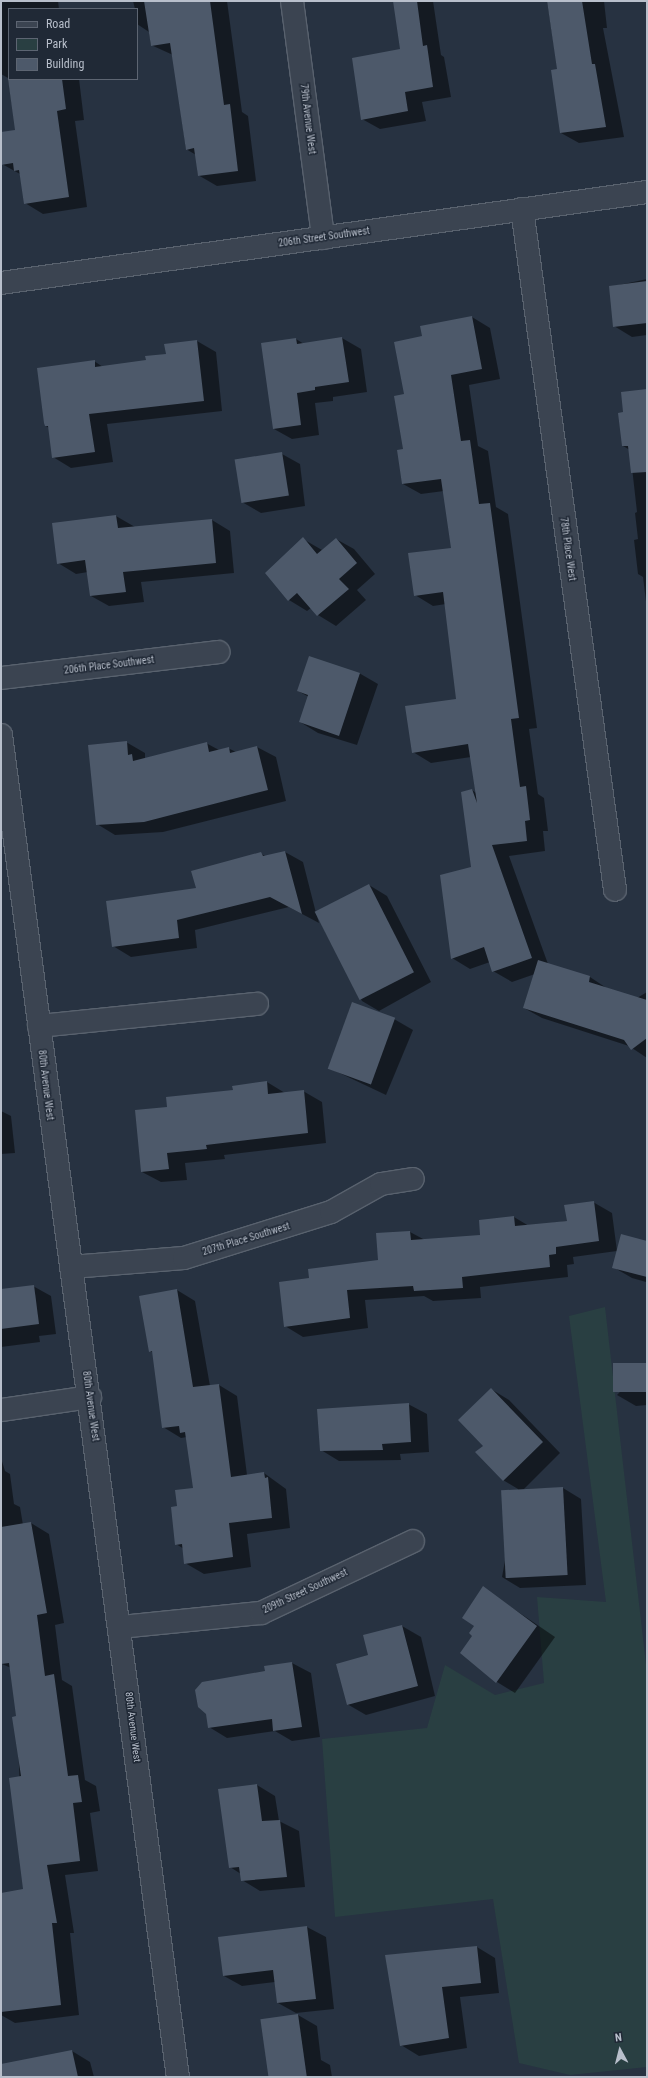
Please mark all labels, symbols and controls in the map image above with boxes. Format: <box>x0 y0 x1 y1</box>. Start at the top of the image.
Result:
legend <box>8 8 138 80</box>
text: Road <box>46 17 70 31</box>
text: Park <box>46 37 67 51</box>
text: Building <box>46 57 84 71</box>
street label: 79th Avenue West <box>298 83 318 155</box>
street label: 206th Street Southwest <box>278 225 370 249</box>
street label: 78th Place West <box>558 517 578 581</box>
street label: 206th Place Southwest <box>63 654 155 676</box>
street label: 80th Avenue West <box>36 1049 56 1121</box>
street label: 207th Place Southwest <box>201 1220 291 1258</box>
street label: 80th Avenue West <box>80 1370 102 1442</box>
street label: 209th Street Southwest <box>261 1566 349 1616</box>
street label: 80th Avenue West <box>123 1691 143 1763</box>
north arrow <box>600 2030 640 2070</box>
text: N <box>614 2031 623 2044</box>

